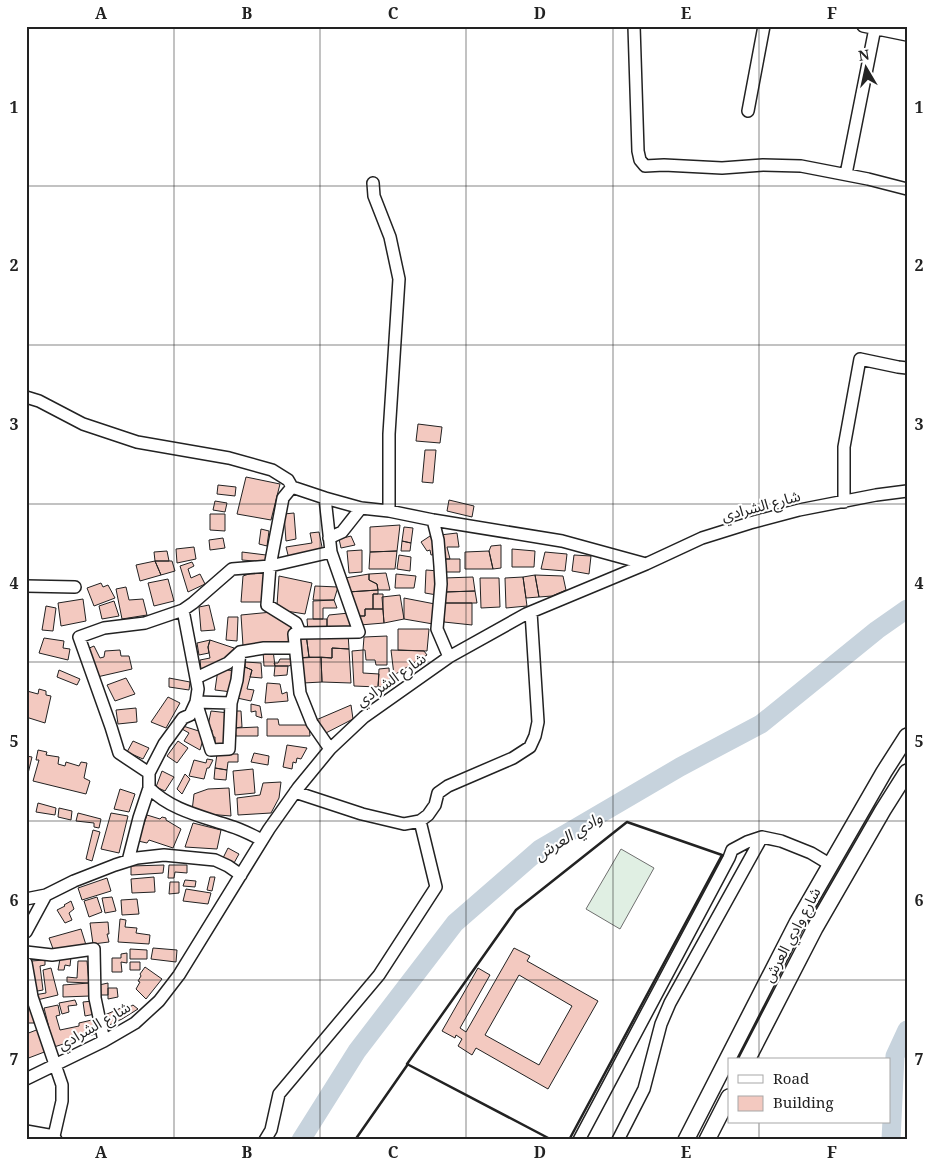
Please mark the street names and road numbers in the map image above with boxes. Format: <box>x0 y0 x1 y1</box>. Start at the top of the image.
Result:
street label: شارع الشرادي <box>719 485 803 528</box>
street label: شارع الشرادي <box>351 648 431 713</box>
street label: شارع وادي العرش <box>758 883 827 987</box>
street label: شارع الشرادي <box>53 996 135 1057</box>

